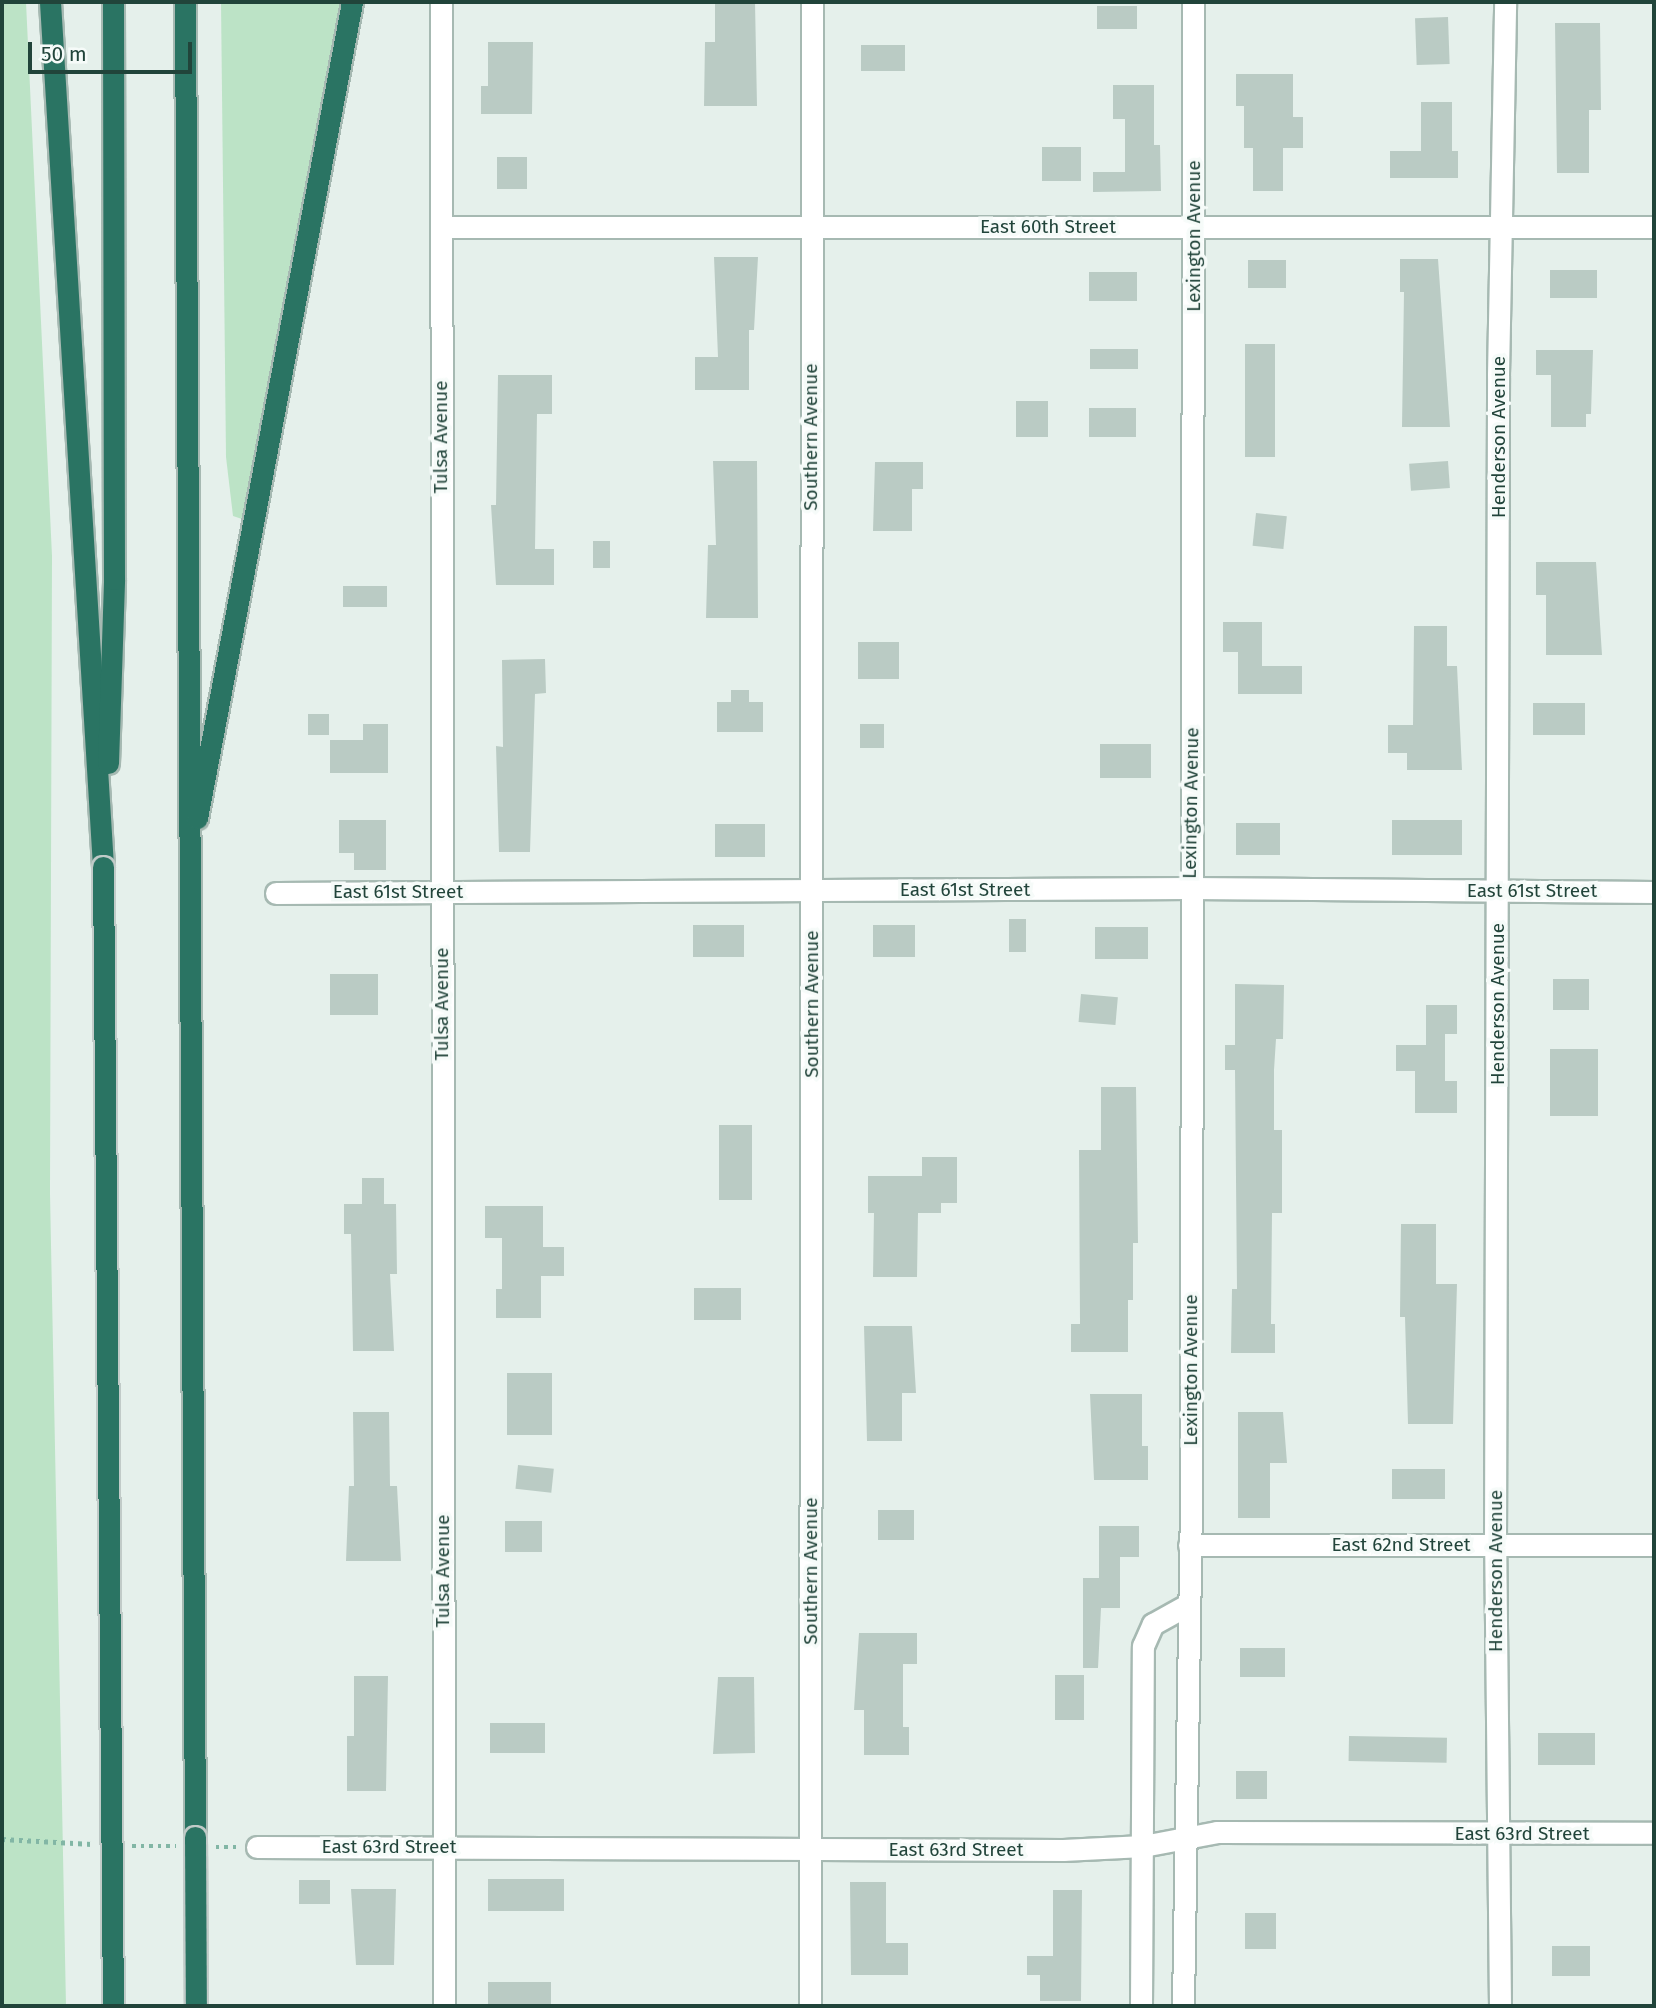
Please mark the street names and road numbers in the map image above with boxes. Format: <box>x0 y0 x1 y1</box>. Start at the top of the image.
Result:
street label: Lexington Avenue <box>1183 160 1205 312</box>
street label: East 60th Street <box>980 216 1116 238</box>
street label: Henderson Avenue <box>1488 356 1510 518</box>
street label: Southern Avenue <box>800 363 822 511</box>
street label: Tulsa Avenue <box>430 381 452 493</box>
street label: Lexington Avenue <box>1178 727 1204 879</box>
street label: East 61st Street <box>900 879 1030 901</box>
street label: East 61st Street <box>1467 880 1597 902</box>
street label: East 61st Street <box>333 881 463 903</box>
street label: Henderson Avenue <box>1487 923 1509 1085</box>
street label: Southern Avenue <box>801 930 823 1078</box>
street label: Tulsa Avenue <box>431 948 453 1060</box>
street label: Lexington Avenue <box>1180 1294 1202 1446</box>
street label: Henderson Avenue <box>1485 1490 1507 1652</box>
street label: Southern Avenue <box>800 1497 822 1645</box>
street label: Tulsa Avenue <box>432 1515 454 1627</box>
street label: East 62nd Street <box>1331 1534 1471 1556</box>
street label: East 63rd Street <box>1455 1823 1589 1845</box>
street label: East 63rd Street <box>322 1836 456 1858</box>
street label: East 63rd Street <box>889 1839 1023 1861</box>

